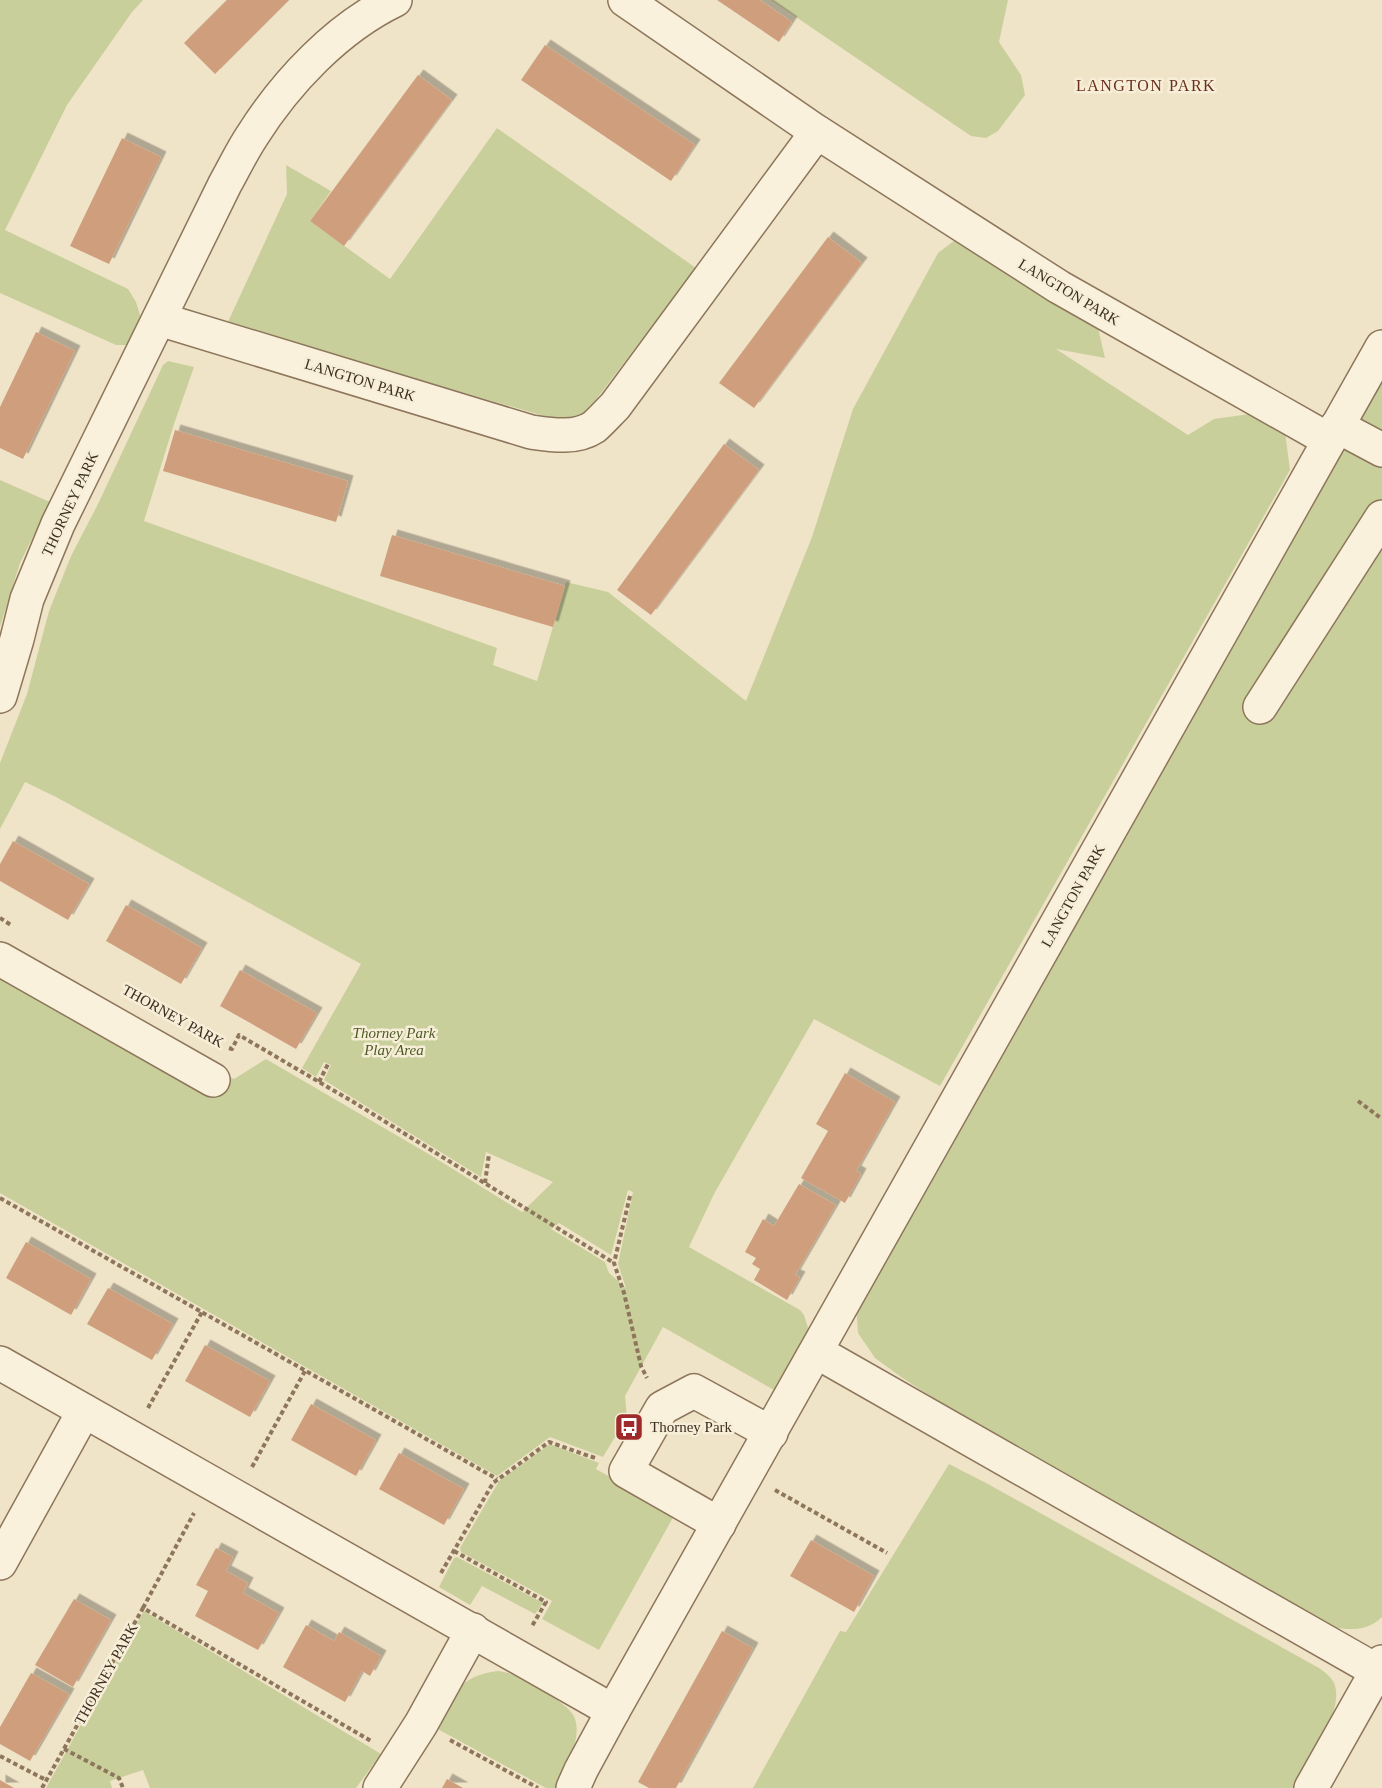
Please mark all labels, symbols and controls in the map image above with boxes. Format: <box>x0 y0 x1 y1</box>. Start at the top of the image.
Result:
district label: LANGTON PARK <box>1076 77 1216 94</box>
street label: LANGTON PARK <box>1016 256 1122 328</box>
street label: LANGTON PARK <box>303 356 417 404</box>
street label: THORNEY PARK <box>39 449 101 559</box>
street label: LANGTON PARK <box>1038 842 1108 950</box>
street label: THORNEY PARK <box>119 981 227 1051</box>
park label: Thorney Park Play Area <box>353 1025 436 1058</box>
bus stop icon: Thorney Park <box>613 1411 645 1443</box>
place label: Thorney Park <box>650 1419 733 1435</box>
street label: THORNEY PARK <box>71 1620 141 1728</box>

